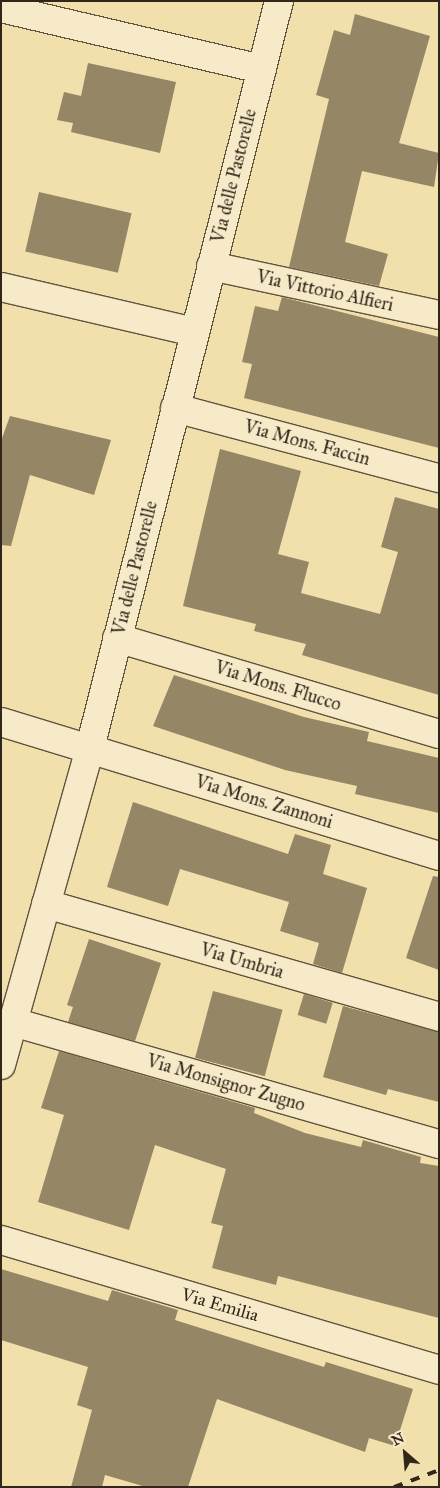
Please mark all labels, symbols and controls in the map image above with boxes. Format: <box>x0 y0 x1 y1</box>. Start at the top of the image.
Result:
street label: Via delle Pastorelle <box>207 107 261 245</box>
street label: Via Vittorio Alfieri <box>255 266 395 316</box>
street label: Via Mons. Faccin <box>242 416 372 470</box>
street label: Via delle Pastorelle <box>108 499 162 637</box>
street label: Via Mons. Flucco <box>212 657 344 715</box>
street label: Via Mons. Zannoni <box>193 771 335 833</box>
street label: Via Umbria <box>198 939 286 983</box>
street label: Via Monsignor Zugno <box>144 1050 308 1116</box>
street label: Via Emilia <box>179 1284 261 1326</box>
north arrow <box>380 1428 430 1478</box>
text: N <box>389 1429 407 1449</box>

